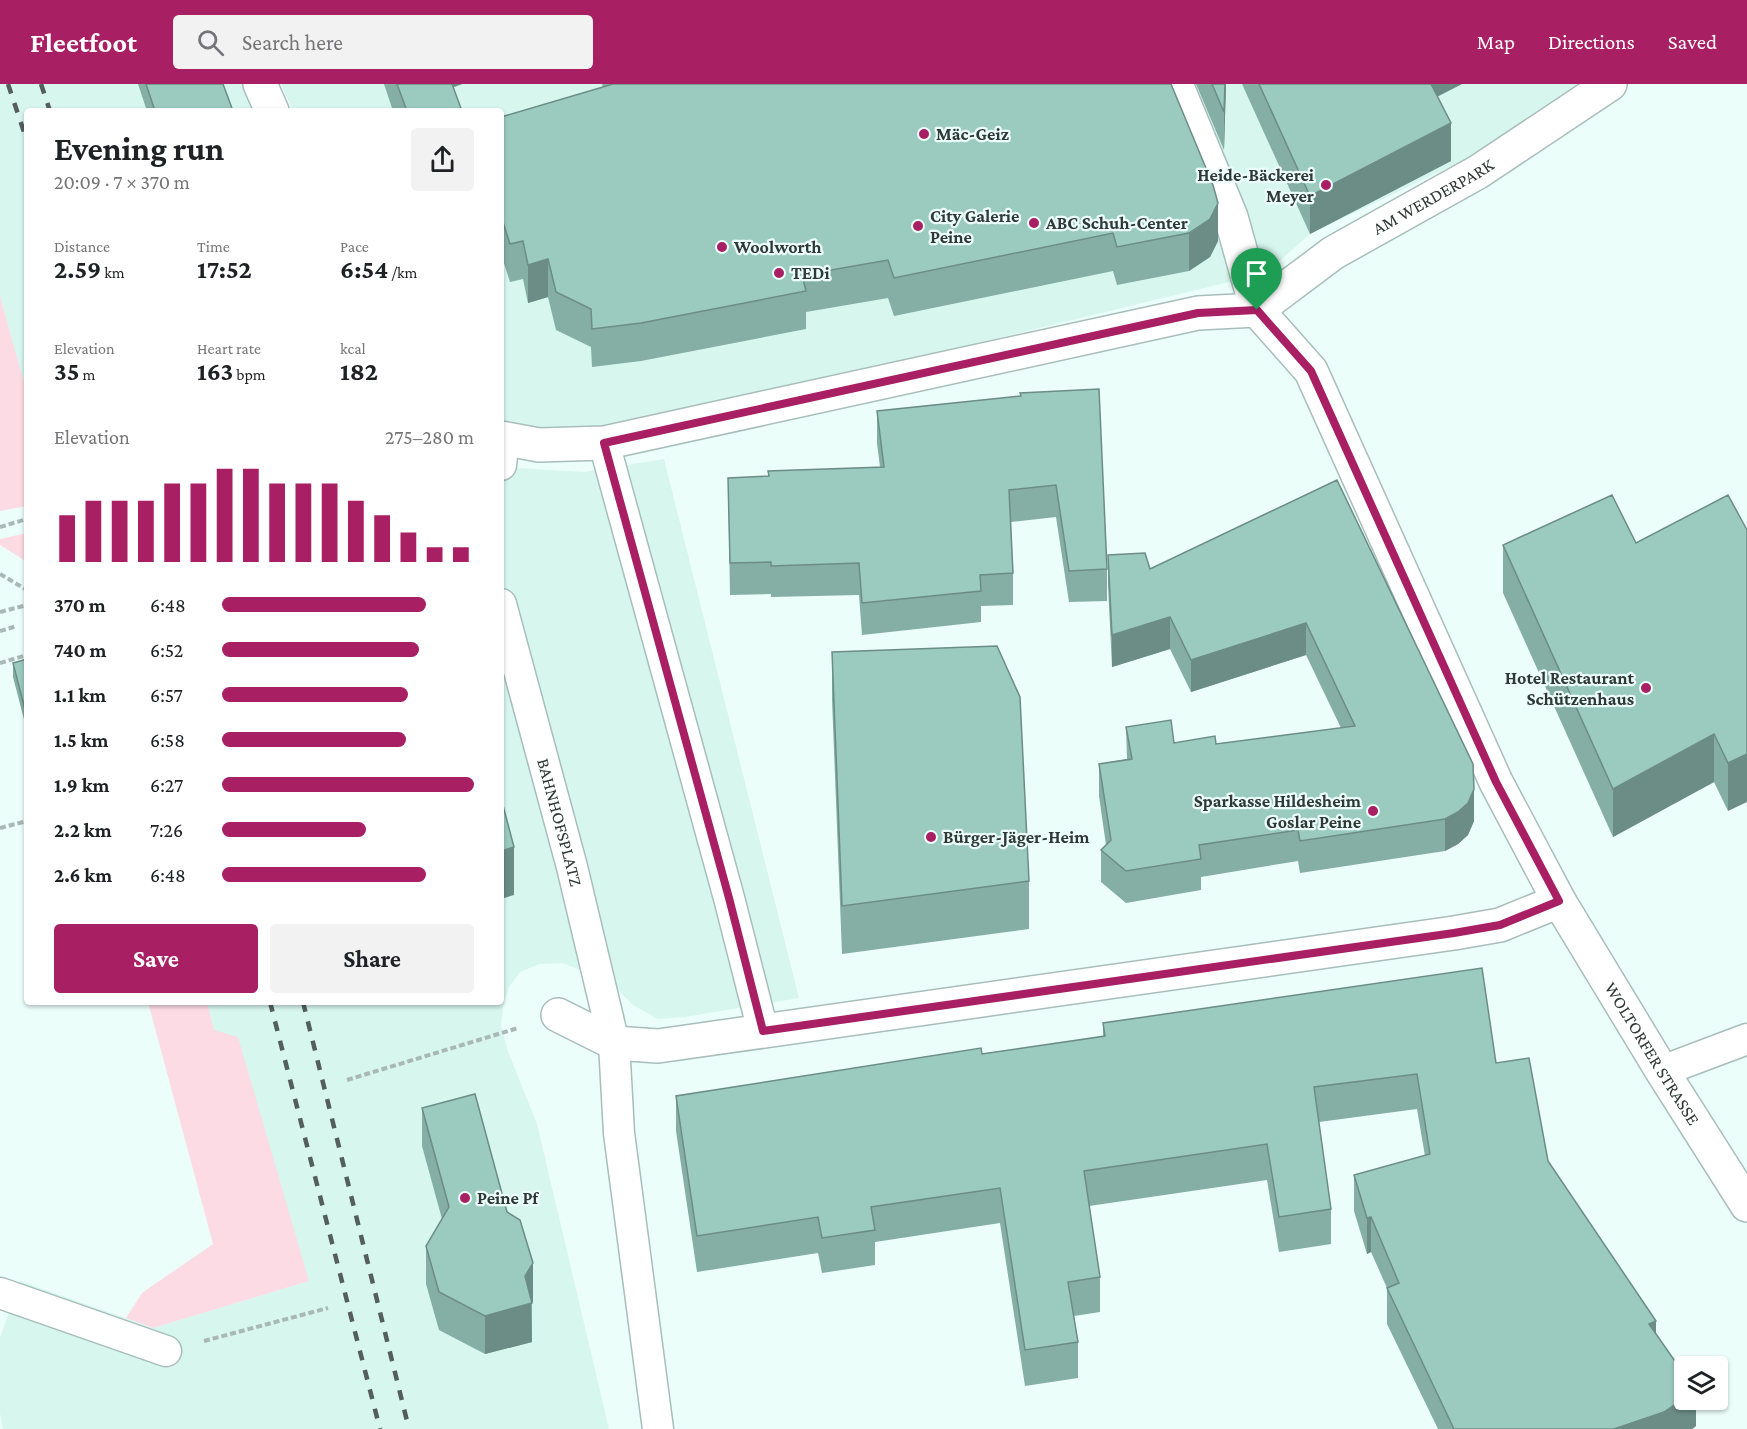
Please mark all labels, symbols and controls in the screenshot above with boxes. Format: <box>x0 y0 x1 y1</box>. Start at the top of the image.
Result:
search box <box>173 15 593 69</box>
icon: search <box>194 26 227 59</box>
text: Fleetfoot <box>30 27 137 58</box>
text: Search here <box>242 30 343 55</box>
text: Map <box>1477 30 1515 54</box>
text: Directions <box>1548 30 1635 54</box>
text: Saved <box>1668 30 1717 54</box>
place label: Mäc-Geiz <box>936 124 1009 144</box>
marker: Mäc-Geiz <box>917 127 931 141</box>
button: share <box>411 128 474 191</box>
text: Evening run <box>54 130 224 167</box>
street label: AM WERDERPARK <box>1369 154 1498 239</box>
place label: Heide-Bäckerei Meyer <box>1197 165 1315 206</box>
text: 20:09 · 7 × 370 m <box>54 171 190 193</box>
marker: Heide-Bäckerei Meyer <box>1319 178 1333 192</box>
place label: City Galerie Peine <box>930 206 1019 247</box>
place label: ABC Schuh-Center <box>1045 213 1188 233</box>
marker: ABC Schuh-Center <box>1027 216 1041 230</box>
marker: City Galerie Peine <box>911 219 925 233</box>
place label: Woolworth <box>733 237 822 257</box>
text: Distance <box>54 238 110 255</box>
text: Time <box>197 238 230 255</box>
text: Pace <box>340 238 369 255</box>
marker: Woolworth <box>715 240 729 254</box>
pin <box>1231 248 1282 310</box>
text: 2.59 <box>54 255 101 284</box>
text: 17:52 <box>197 255 252 284</box>
text: 6:54 <box>340 255 388 284</box>
icon: arrive <box>1240 257 1273 290</box>
place label: TEDi <box>791 263 830 283</box>
text: km <box>101 264 125 281</box>
text: /km <box>388 264 417 281</box>
marker: TEDi <box>772 266 786 280</box>
text: Elevation <box>54 340 115 357</box>
text: Heart rate <box>197 340 261 357</box>
text: kcal <box>340 340 366 357</box>
text: 35 <box>54 357 79 386</box>
text: 163 <box>197 357 233 386</box>
text: 182 <box>340 357 378 386</box>
text: m <box>79 366 95 383</box>
text: bpm <box>233 366 266 383</box>
text: Elevation <box>54 426 130 448</box>
text: 275–280 m <box>385 426 474 448</box>
text: 370 m <box>54 594 106 616</box>
text: 6:48 <box>150 594 186 616</box>
text: 740 m <box>54 639 106 661</box>
text: 6:52 <box>150 639 183 661</box>
place label: Hotel Restaurant Schützenhaus <box>1505 668 1635 709</box>
marker: Hotel Restaurant Schützenhaus <box>1639 681 1653 695</box>
text: 1.1 km <box>54 684 106 706</box>
text: 6:57 <box>150 684 183 706</box>
text: 1.5 km <box>54 729 109 751</box>
text: 6:58 <box>150 729 185 751</box>
street label: BAHNHOFSPLATZ <box>533 756 586 888</box>
text: 1.9 km <box>54 774 109 796</box>
text: 6:27 <box>150 774 183 796</box>
place label: Sparkasse Hildesheim Goslar Peine <box>1194 791 1362 832</box>
marker: Sparkasse Hildesheim Goslar Peine <box>1366 804 1380 818</box>
text: 2.2 km <box>54 819 112 841</box>
text: 7:26 <box>150 819 183 841</box>
place label: Bürger-Jäger-Heim <box>943 827 1090 847</box>
marker: Bürger-Jäger-Heim <box>924 830 938 844</box>
text: 2.6 km <box>54 864 112 886</box>
text: 6:48 <box>150 864 186 886</box>
button: Save <box>54 924 258 993</box>
button: Share <box>270 924 474 993</box>
street label: WOLTORFER STRASSE <box>1600 978 1704 1129</box>
place label: Peine Pf <box>477 1188 539 1208</box>
marker: Peine Pf <box>458 1191 472 1205</box>
map controls <box>1674 1356 1728 1410</box>
button: layers <box>1674 1356 1728 1410</box>

